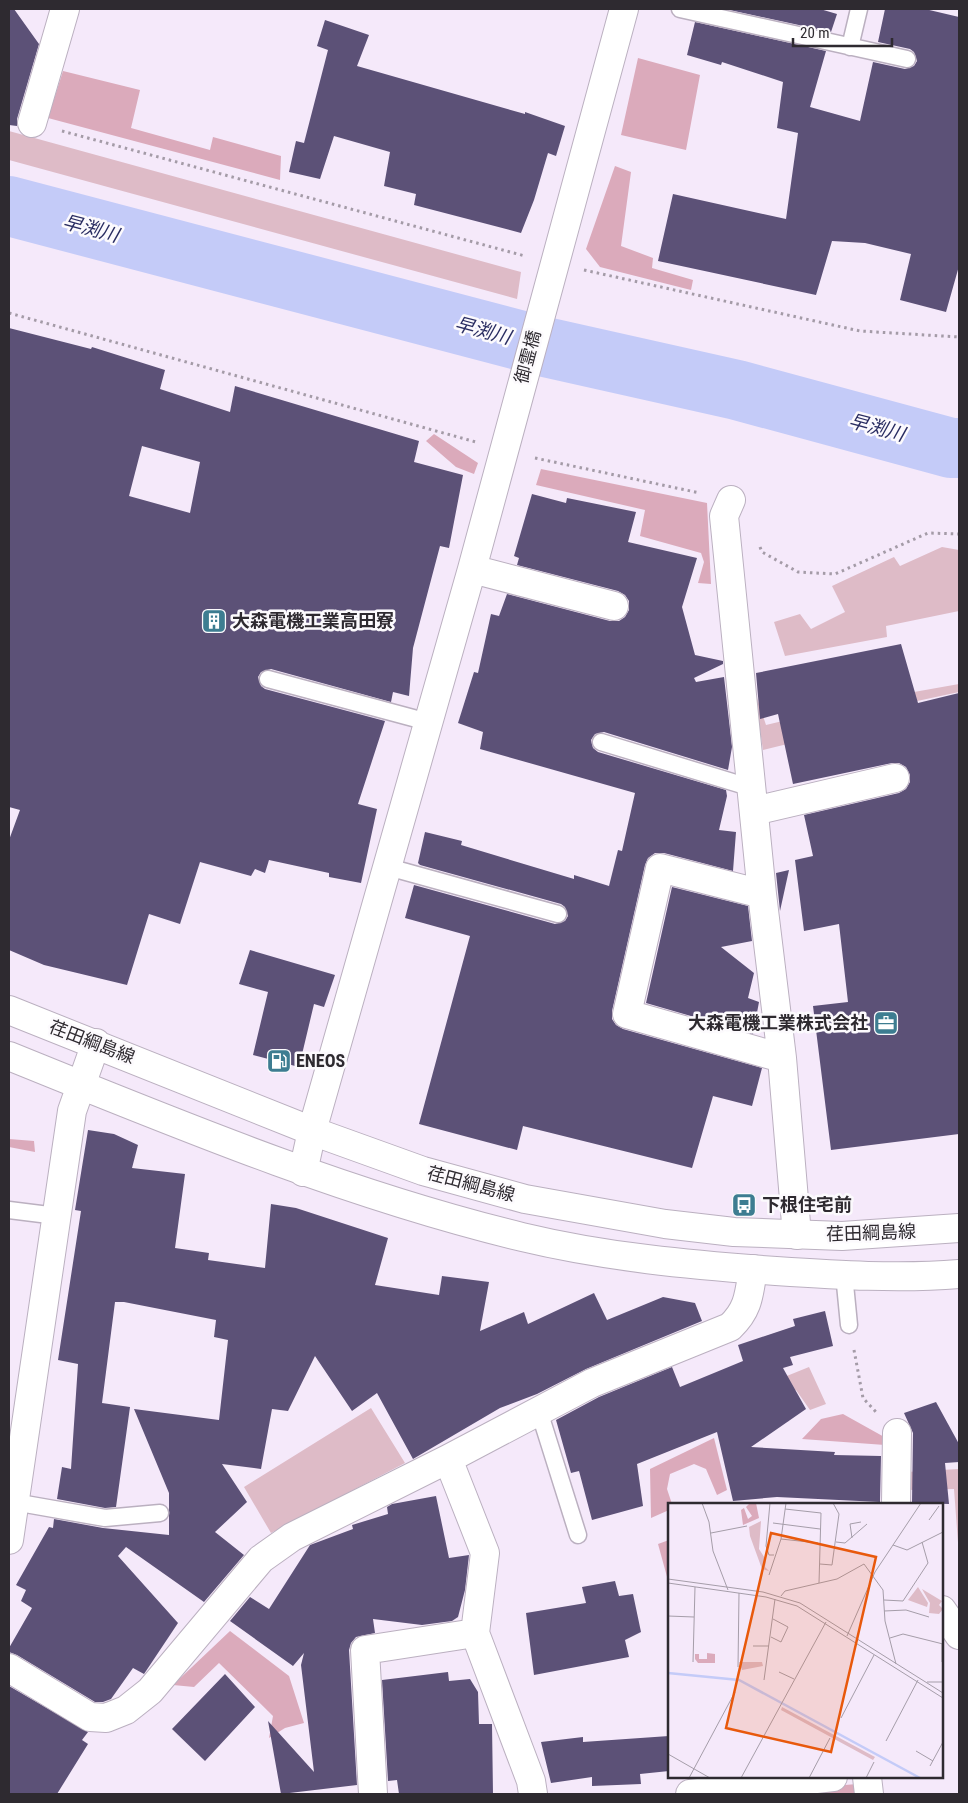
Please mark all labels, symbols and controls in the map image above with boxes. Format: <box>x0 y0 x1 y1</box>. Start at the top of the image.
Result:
scale bar <box>793 15 892 47</box>
text: 20 m <box>800 24 830 42</box>
water label: 早渕川 <box>60 210 123 247</box>
water label: 早渕川 <box>452 312 515 349</box>
street label: 御霊橋 <box>510 328 545 386</box>
water label: 早渕川 <box>846 409 909 446</box>
building icon: 大森電機工業高田寮 <box>201 608 227 634</box>
place label: 大森電機工業高田寮 <box>232 610 394 631</box>
office icon: 大森電機工業株式会社 <box>873 1010 899 1036</box>
place label: 大森電機工業株式会社 <box>688 1012 868 1033</box>
street label: 荏田綱島線 <box>46 1016 138 1067</box>
fuel station icon: ENEOS <box>266 1048 292 1074</box>
place label: ENEOS <box>296 1050 346 1071</box>
street label: 荏田綱島線 <box>425 1162 517 1205</box>
bus stop icon: 下根住宅前 <box>731 1192 757 1218</box>
place label: 下根住宅前 <box>762 1194 852 1215</box>
street label: 荏田綱島線 <box>826 1220 916 1245</box>
inset map <box>668 1503 943 1778</box>

